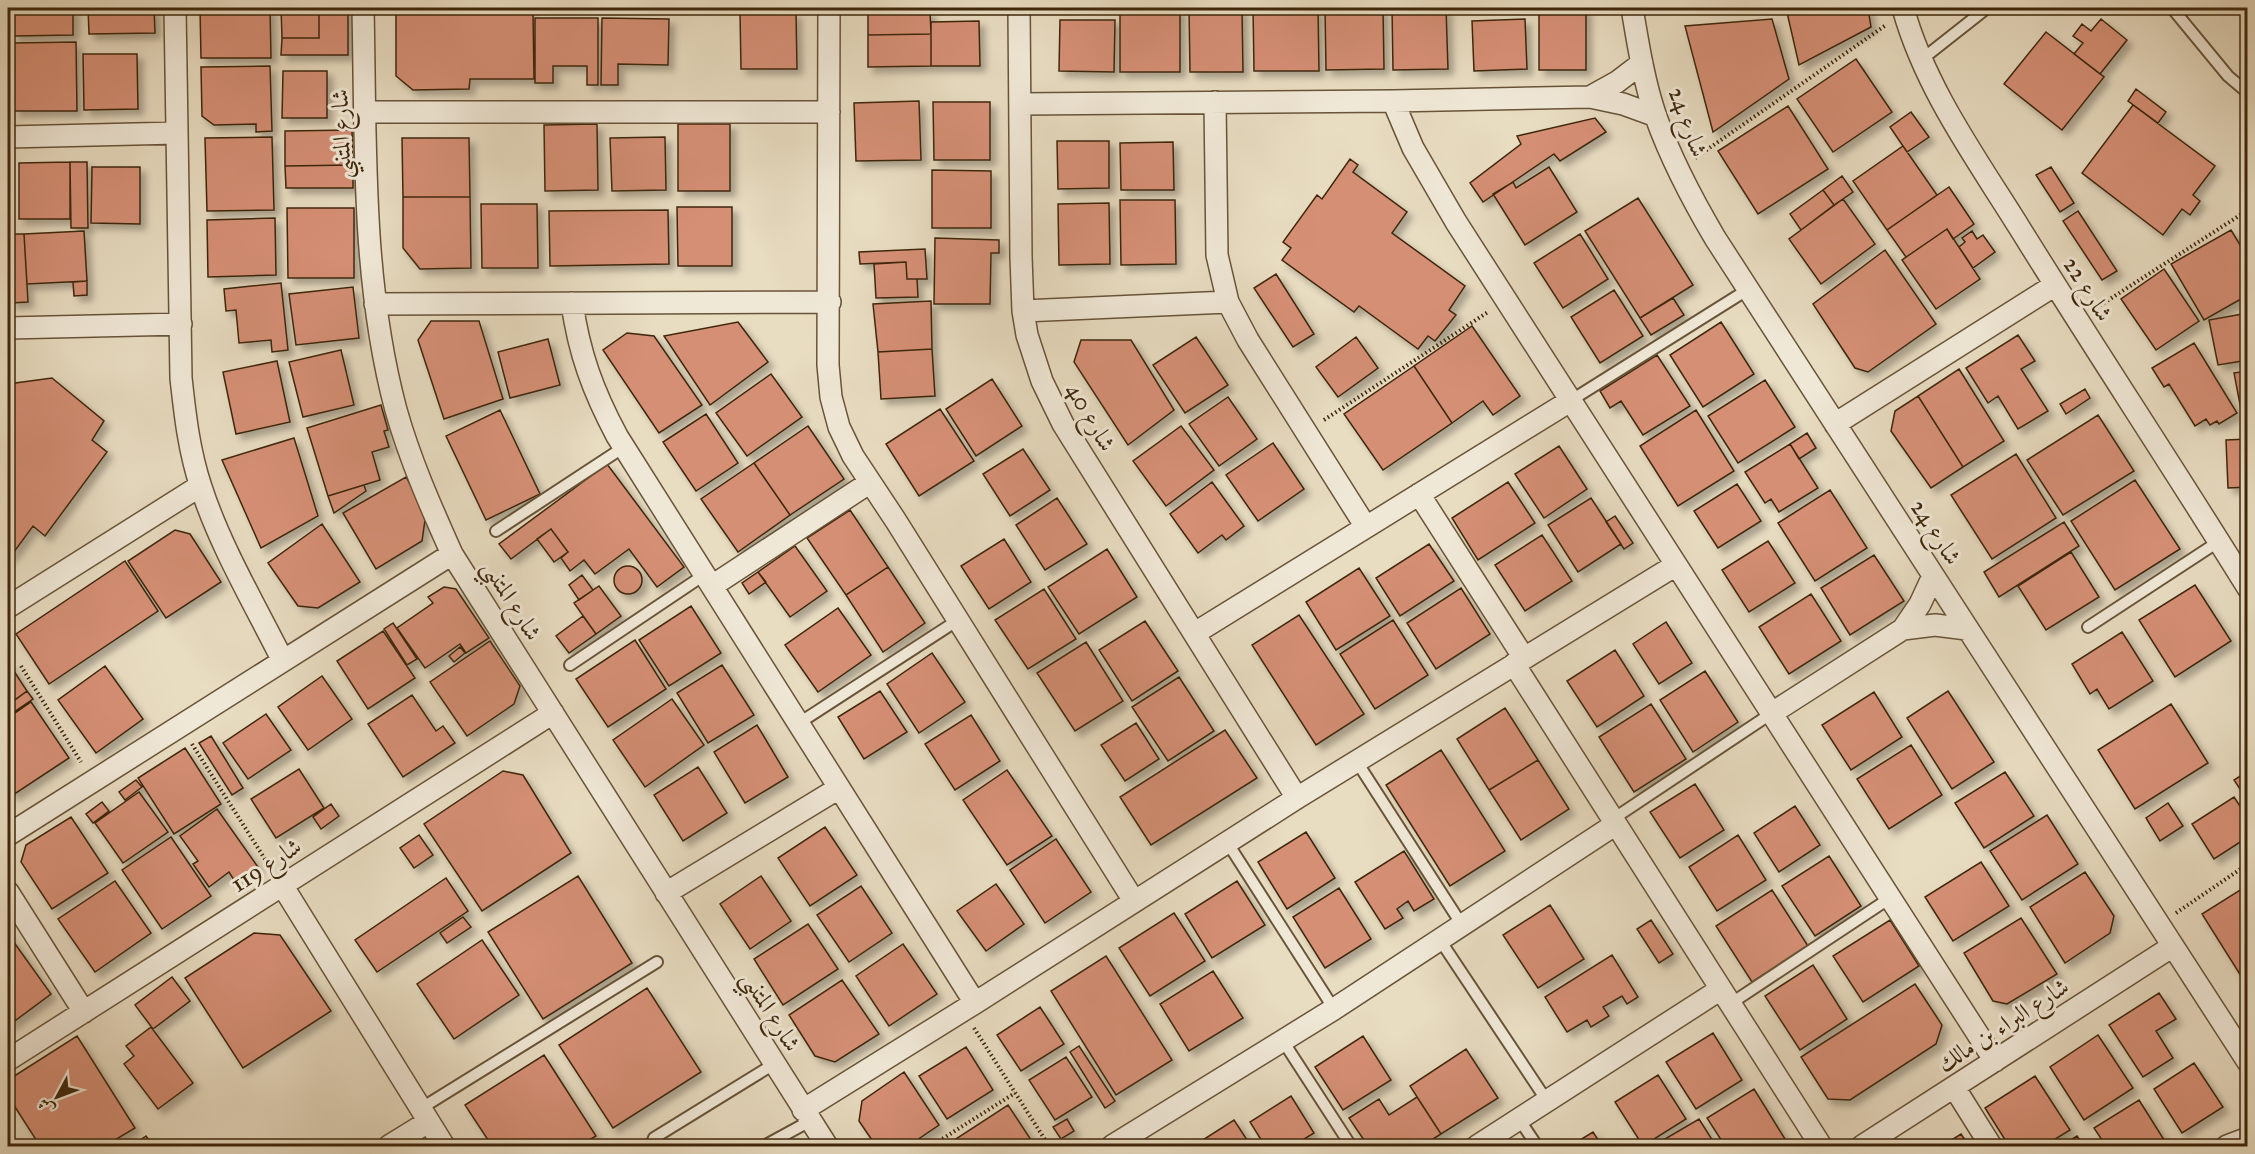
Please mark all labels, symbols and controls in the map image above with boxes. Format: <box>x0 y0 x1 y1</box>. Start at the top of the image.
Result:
street label: شارع 24 <box>1657 83 1714 163</box>
street label: شارع المتنبي <box>324 88 365 179</box>
street label: شارع 22 <box>2052 251 2119 329</box>
street label: شارع 40 <box>1055 377 1123 459</box>
street label: شارع 24 <box>1900 494 1968 573</box>
street label: شارع المتنبي <box>470 554 549 650</box>
street label: شارع 119 <box>225 831 310 903</box>
street label: شارع المتنبي <box>729 965 808 1061</box>
street label: شارع البراء بن مالك <box>1932 971 2077 1083</box>
north arrow <box>27 1067 87 1127</box>
text: ش <box>34 1094 58 1119</box>

